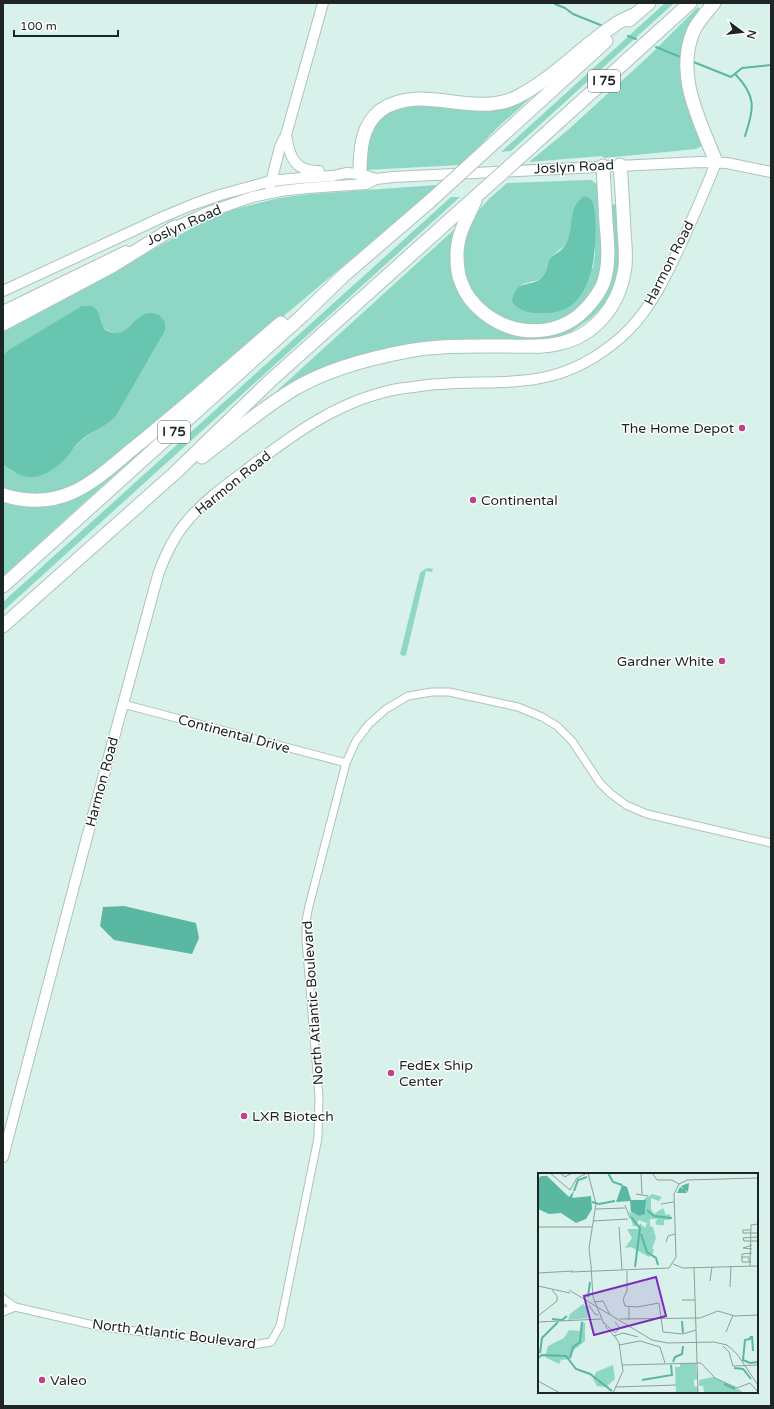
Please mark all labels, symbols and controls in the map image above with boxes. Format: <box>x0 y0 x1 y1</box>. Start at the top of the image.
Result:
scale bar <box>14 12 118 38</box>
north arrow <box>722 12 762 52</box>
text: 100 m <box>20 19 57 33</box>
text: N <box>744 29 759 40</box>
road number: I 75 <box>588 70 620 92</box>
street label: Joslyn Road <box>534 156 614 178</box>
street label: Joslyn Road <box>144 201 224 249</box>
street label: Harmon Road <box>640 218 698 308</box>
place label: The Home Depot <box>621 420 735 437</box>
road number: I 75 <box>158 421 190 443</box>
marker: The Home Depot <box>737 423 747 433</box>
street label: Harmon Road <box>192 447 274 519</box>
place label: Continental <box>481 492 558 509</box>
marker: Continental <box>468 495 478 505</box>
place label: Gardner White <box>617 653 714 670</box>
marker: Gardner White <box>717 656 727 666</box>
street label: Continental Drive <box>176 711 292 757</box>
street label: Harmon Road <box>82 735 122 829</box>
street label: North Atlantic Boulevard <box>299 920 327 1086</box>
place label: FedEx Ship Center <box>399 1057 473 1090</box>
marker: FedEx Ship Center <box>386 1068 396 1078</box>
place label: LXR Biotech <box>252 1108 334 1125</box>
marker: LXR Biotech <box>239 1111 249 1121</box>
inset map <box>538 1173 758 1393</box>
street label: North Atlantic Boulevard <box>91 1316 257 1352</box>
place label: Valeo <box>50 1372 87 1389</box>
marker: Valeo <box>37 1375 47 1385</box>

